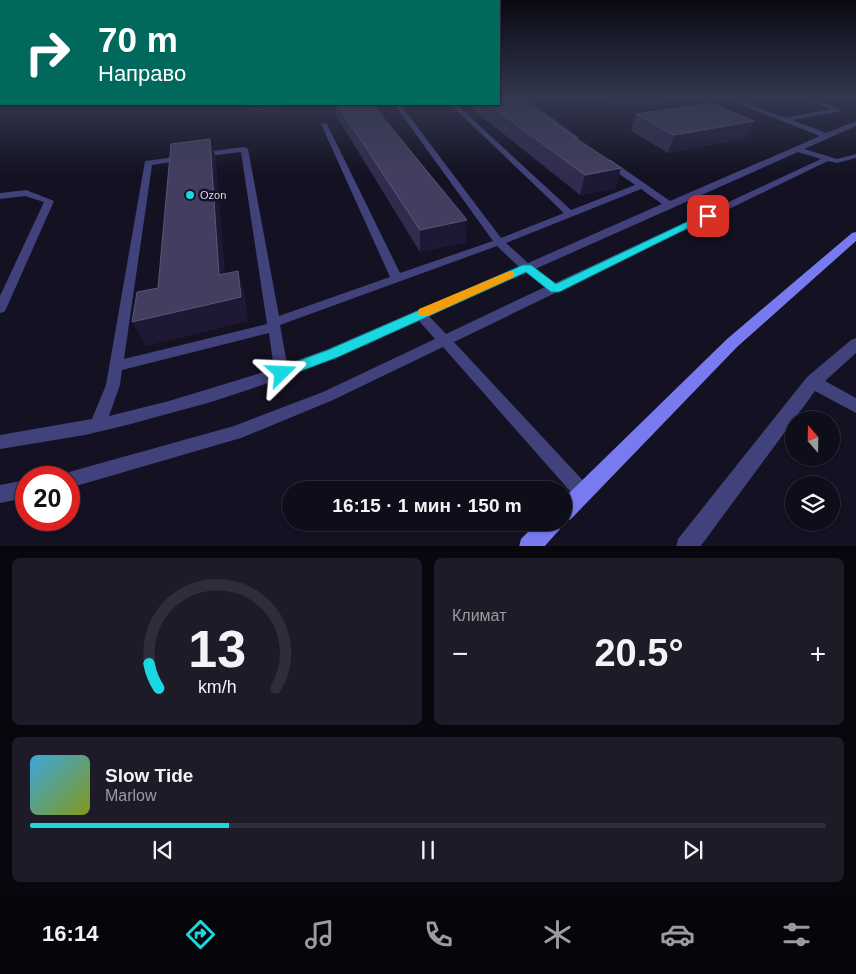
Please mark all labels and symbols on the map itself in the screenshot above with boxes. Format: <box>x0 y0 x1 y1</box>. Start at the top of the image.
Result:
marker: Ozon <box>184 189 196 201</box>
place label: Ozon <box>200 189 226 201</box>
pin <box>687 195 729 237</box>
position arrow <box>255 346 307 398</box>
north arrow <box>785 411 840 466</box>
speed limit sign: 20 <box>15 466 80 531</box>

